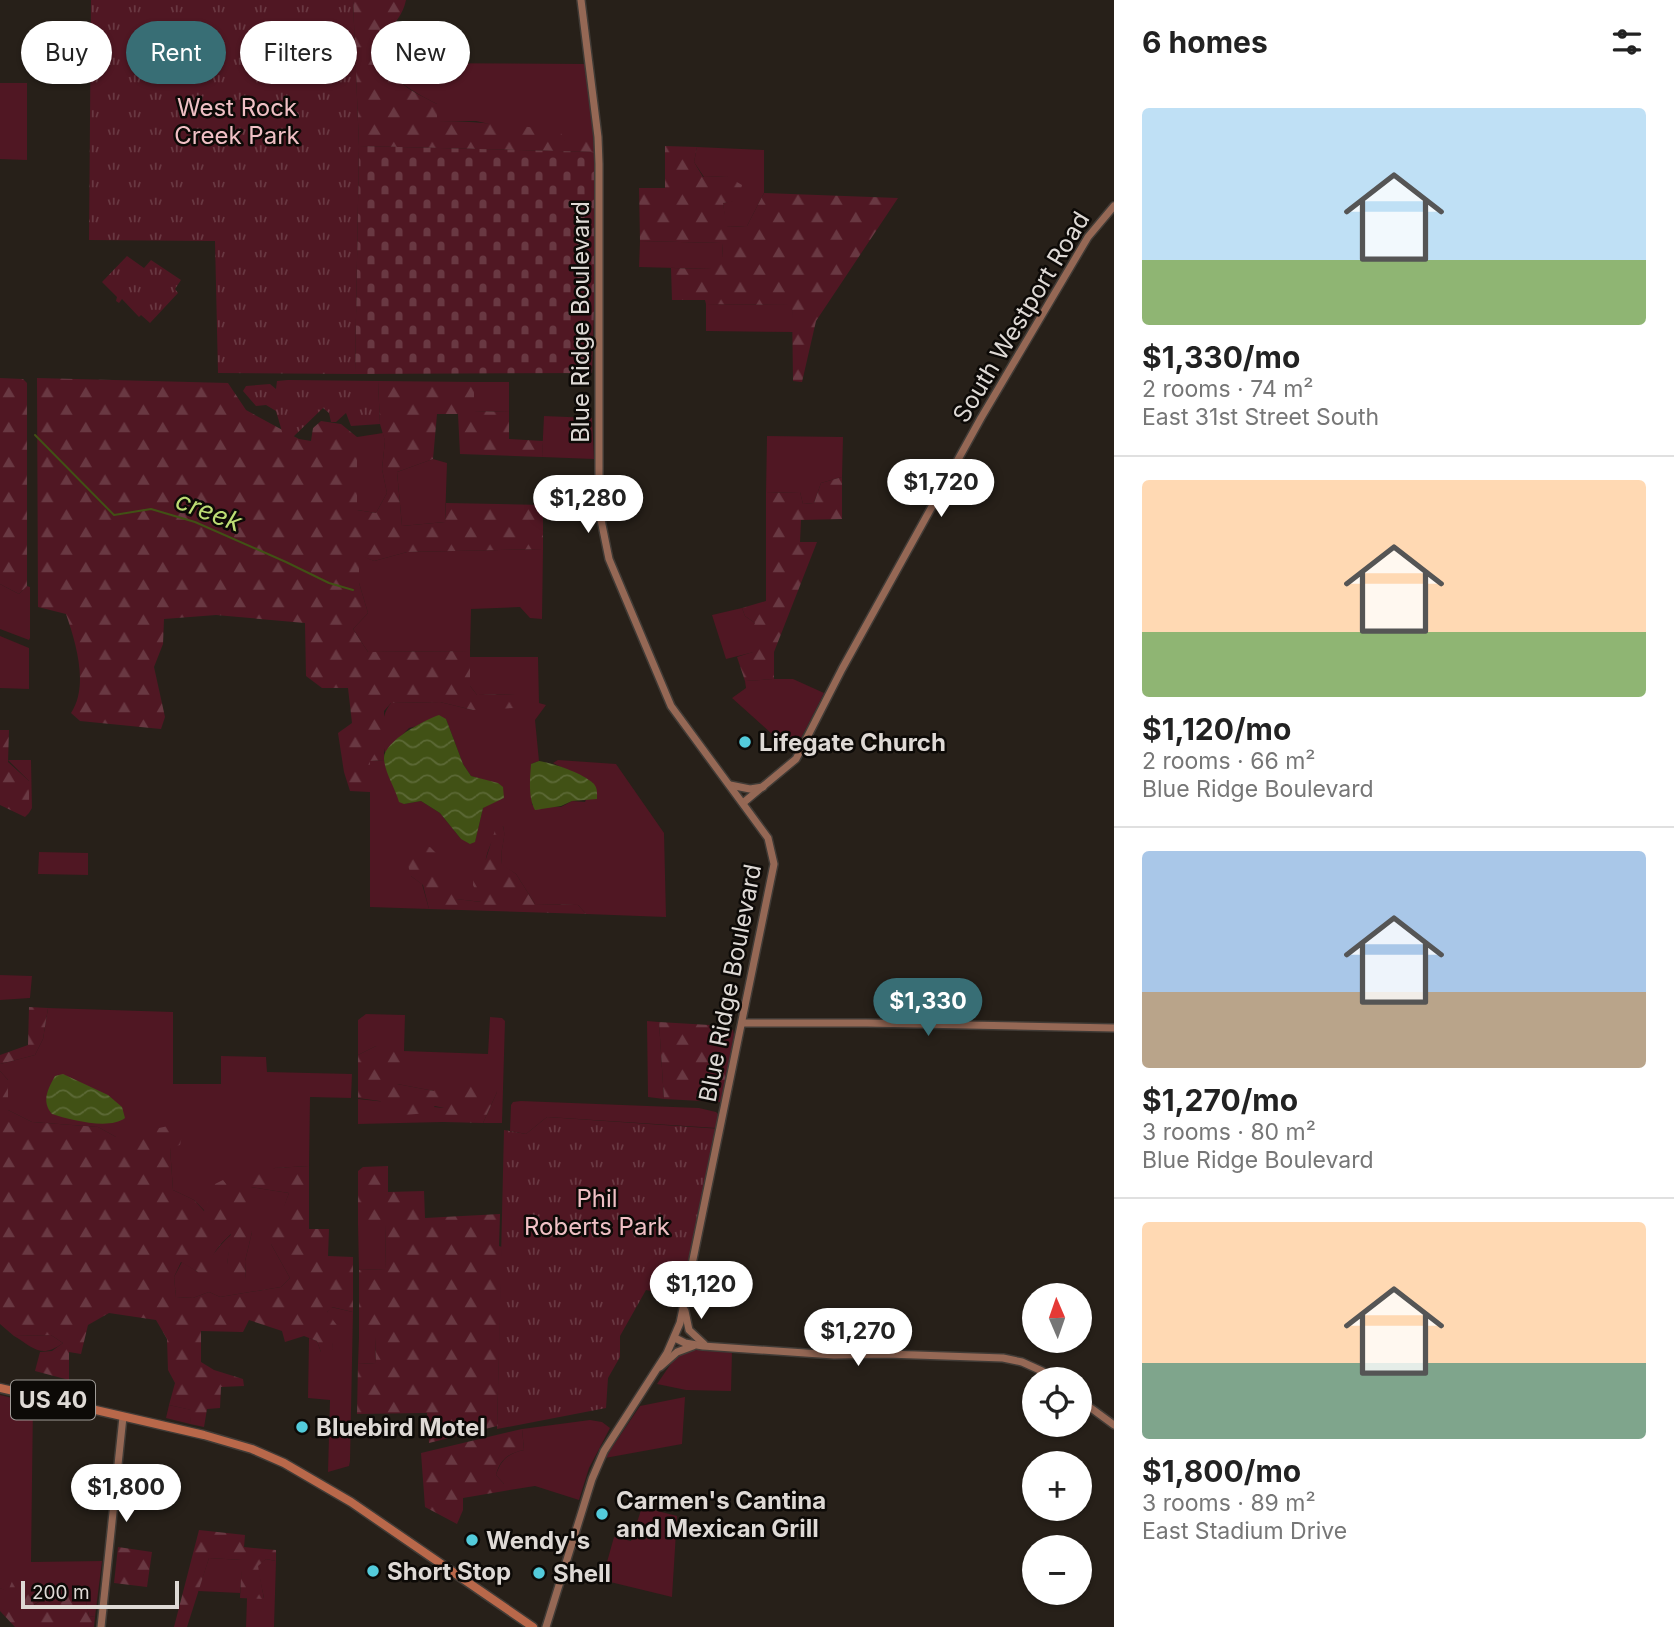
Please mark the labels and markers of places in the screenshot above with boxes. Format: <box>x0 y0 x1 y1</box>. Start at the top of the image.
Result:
pin: $1,720 <box>884 460 998 519</box>
pin: $1,280 <box>531 476 645 535</box>
place label: Lifegate Church <box>759 728 946 757</box>
marker: Lifegate Church <box>737 734 753 750</box>
pin: $1,330 <box>871 978 985 1038</box>
pin: $1,120 <box>644 1262 758 1321</box>
pin: $1,270 <box>801 1308 915 1368</box>
place label: Bluebird Motel <box>316 1413 486 1442</box>
marker: Bluebird Motel <box>294 1419 310 1435</box>
pin: $1,800 <box>69 1464 183 1524</box>
place label: Carmen's Cantina and Mexican Grill <box>616 1486 826 1543</box>
marker: Carmen's Cantina and Mexican Grill <box>594 1506 610 1522</box>
place label: Wendy's <box>486 1526 590 1555</box>
marker: Wendy's <box>464 1532 480 1548</box>
place label: Short Stop <box>387 1557 511 1586</box>
place label: Shell <box>553 1559 611 1588</box>
marker: Short Stop <box>365 1563 381 1579</box>
marker: Shell <box>531 1565 547 1581</box>

